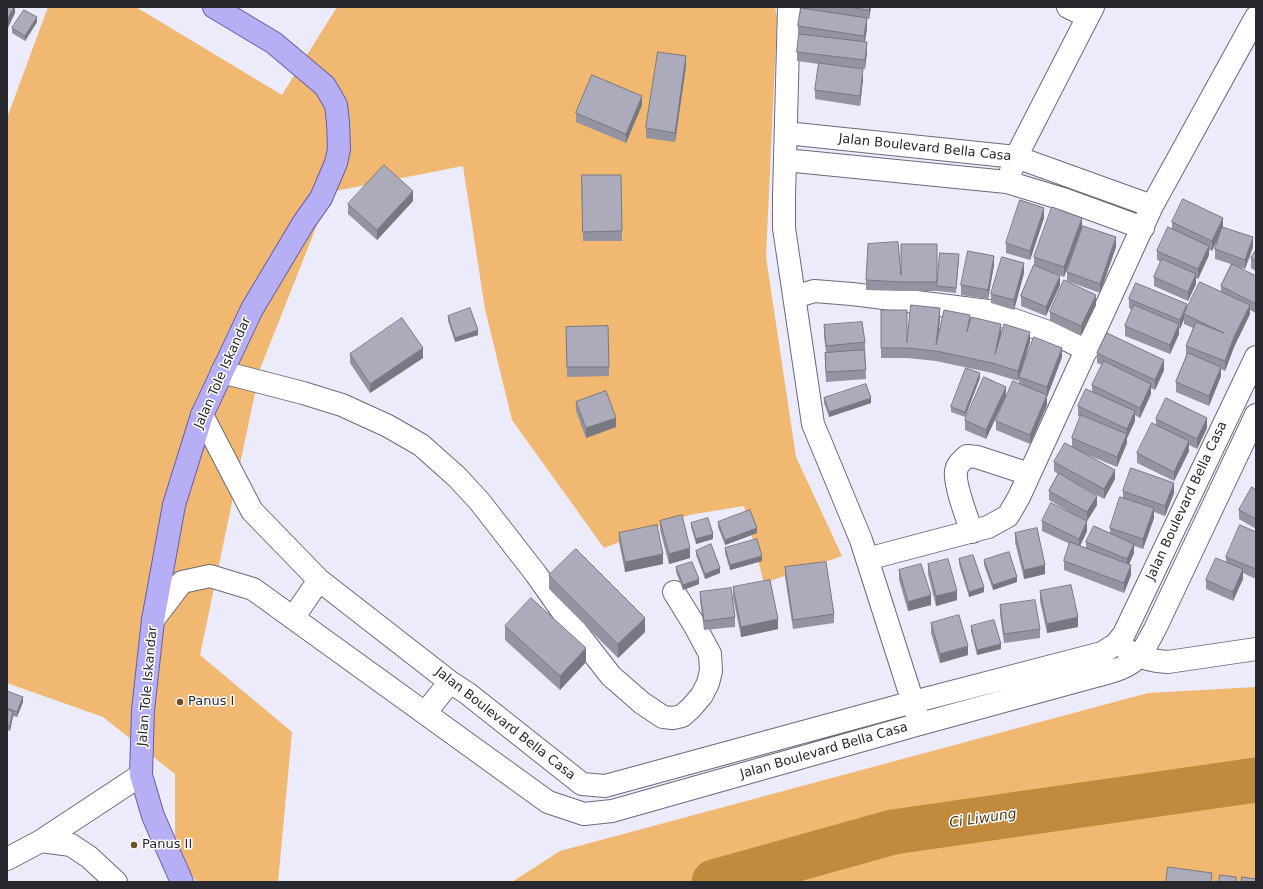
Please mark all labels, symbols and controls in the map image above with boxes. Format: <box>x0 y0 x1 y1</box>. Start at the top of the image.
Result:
street label: Jalan Boulevard Bella Casa <box>838 131 1012 165</box>
street label: Jalan Tole Iskandar <box>191 315 255 431</box>
street label: Jalan Boulevard Bella Casa <box>1143 419 1231 583</box>
street label: Jalan Tole Iskandar <box>135 625 161 747</box>
street label: Jalan Boulevard Bella Casa <box>432 664 578 784</box>
place label: Panus I <box>188 694 234 710</box>
marker: Panus I <box>175 697 185 707</box>
street label: Jalan Boulevard Bella Casa <box>738 720 910 782</box>
water label: Ci Liwung <box>948 806 1018 832</box>
place label: Panus II <box>142 837 192 853</box>
marker: Panus II <box>129 840 139 850</box>

